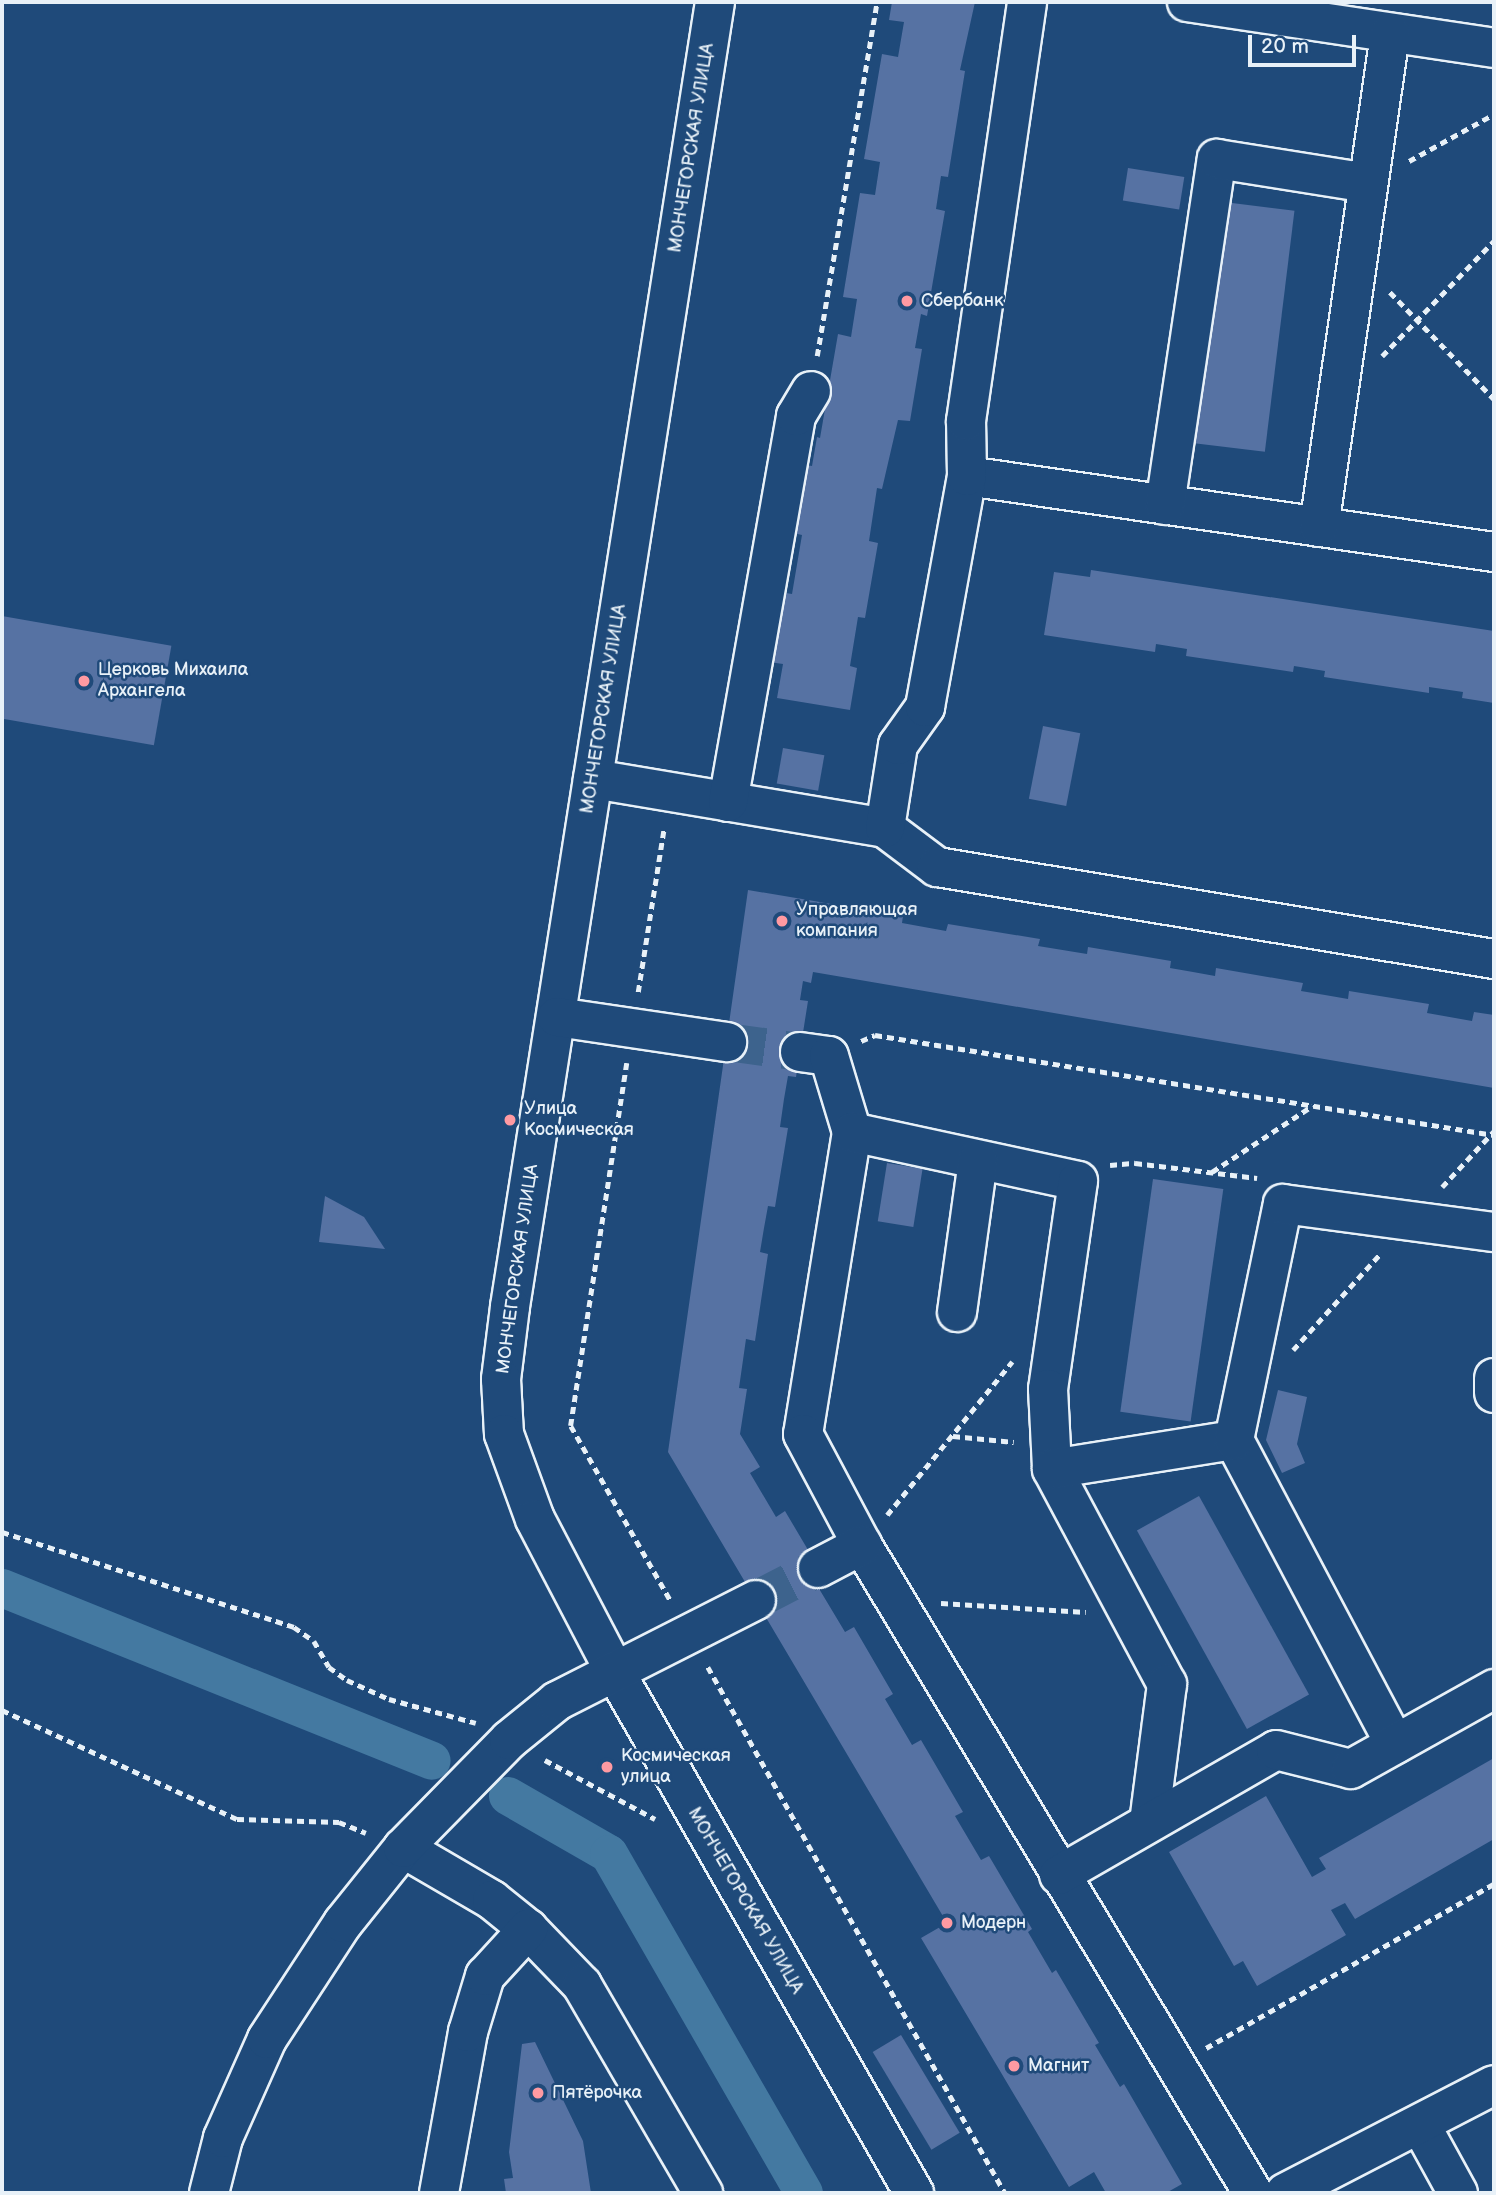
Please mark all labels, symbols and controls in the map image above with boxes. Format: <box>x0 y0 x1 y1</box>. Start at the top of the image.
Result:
scale bar <box>1251 21 1360 65</box>
text: 20 m <box>1261 34 1309 59</box>
street label: МОНЧЕГОРСКАЯ УЛИЦА <box>665 42 719 254</box>
place label: Сбербанк <box>921 290 1003 312</box>
marker: Сбербанк <box>899 293 915 309</box>
street label: МОНЧЕГОРСКАЯ УЛИЦА <box>577 603 631 815</box>
place label: Церковь Михаила Архангела <box>98 660 248 702</box>
marker: Церковь Михаила Архангела <box>76 673 92 689</box>
place label: Управляющая компания <box>796 900 917 942</box>
marker: Управляющая компания <box>774 913 790 929</box>
place label: Улица Космическая <box>524 1099 634 1142</box>
marker: Улица Космическая <box>502 1112 518 1128</box>
street label: МОНЧЕГОРСКАЯ УЛИЦА <box>493 1163 543 1375</box>
place label: Космическая улица <box>621 1746 731 1788</box>
marker: Космическая улица <box>599 1759 615 1775</box>
street label: МОНЧЕГОРСКАЯ УЛИЦА <box>683 1804 807 1998</box>
place label: Модерн <box>961 1912 1026 1934</box>
marker: Модерн <box>939 1915 955 1931</box>
place label: Магнит <box>1028 2055 1089 2077</box>
marker: Магнит <box>1006 2058 1022 2074</box>
place label: Пятёрочка <box>552 2082 642 2104</box>
marker: Пятёрочка <box>530 2085 546 2101</box>

